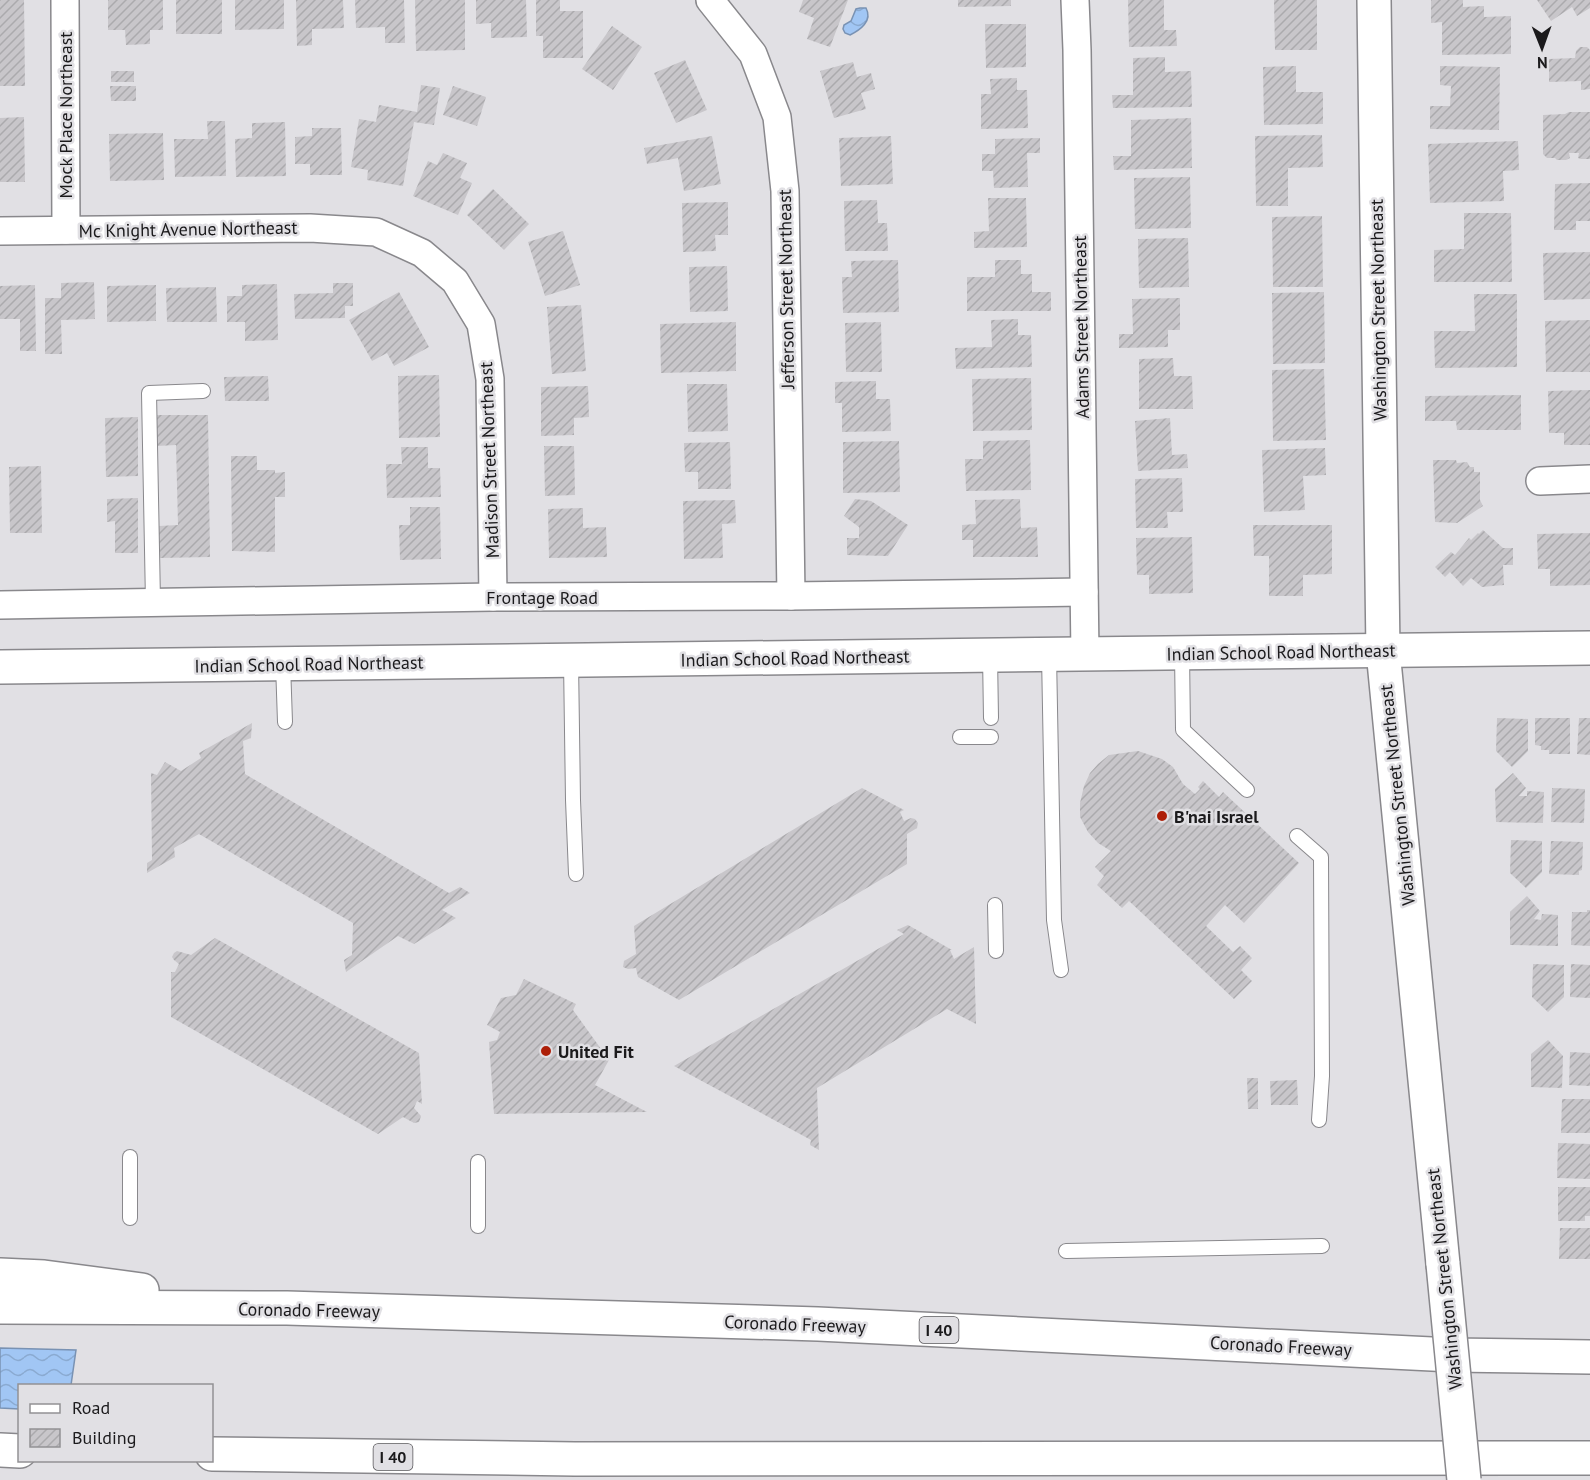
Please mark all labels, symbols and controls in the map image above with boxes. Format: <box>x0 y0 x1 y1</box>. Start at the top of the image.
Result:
north arrow <box>1512 18 1572 78</box>
street label: Mock Place Northeast <box>54 32 77 198</box>
text: N <box>1537 53 1548 73</box>
street label: Jefferson Street Northeast <box>773 189 799 390</box>
street label: Washington Street Northeast <box>1365 199 1391 421</box>
street label: Mc Knight Avenue Northeast <box>78 216 298 242</box>
street label: Adams Street Northeast <box>1068 235 1094 419</box>
street label: Madison Street Northeast <box>474 361 504 559</box>
street label: Frontage Road <box>486 586 598 609</box>
street label: Indian School Road Northeast <box>1166 639 1396 665</box>
street label: Indian School Road Northeast <box>680 645 910 671</box>
street label: Indian School Road Northeast <box>194 651 424 677</box>
street label: Washington Street Northeast <box>1374 683 1420 907</box>
place label: B'nai Israel <box>1174 805 1259 828</box>
marker: B'nai Israel <box>1155 809 1169 823</box>
place label: United Fit <box>558 1040 635 1063</box>
marker: United Fit <box>539 1044 553 1058</box>
street label: Washington Street Northeast <box>1421 1167 1467 1391</box>
street label: Coronado Freeway <box>238 1297 381 1323</box>
street label: Coronado Freeway <box>724 1310 867 1338</box>
road number: I 40 <box>920 1317 958 1343</box>
street label: Coronado Freeway <box>1210 1331 1353 1361</box>
legend <box>18 1384 213 1462</box>
text: Road <box>72 1396 110 1419</box>
text: Building <box>72 1426 136 1449</box>
road number: I 40 <box>374 1444 412 1470</box>

